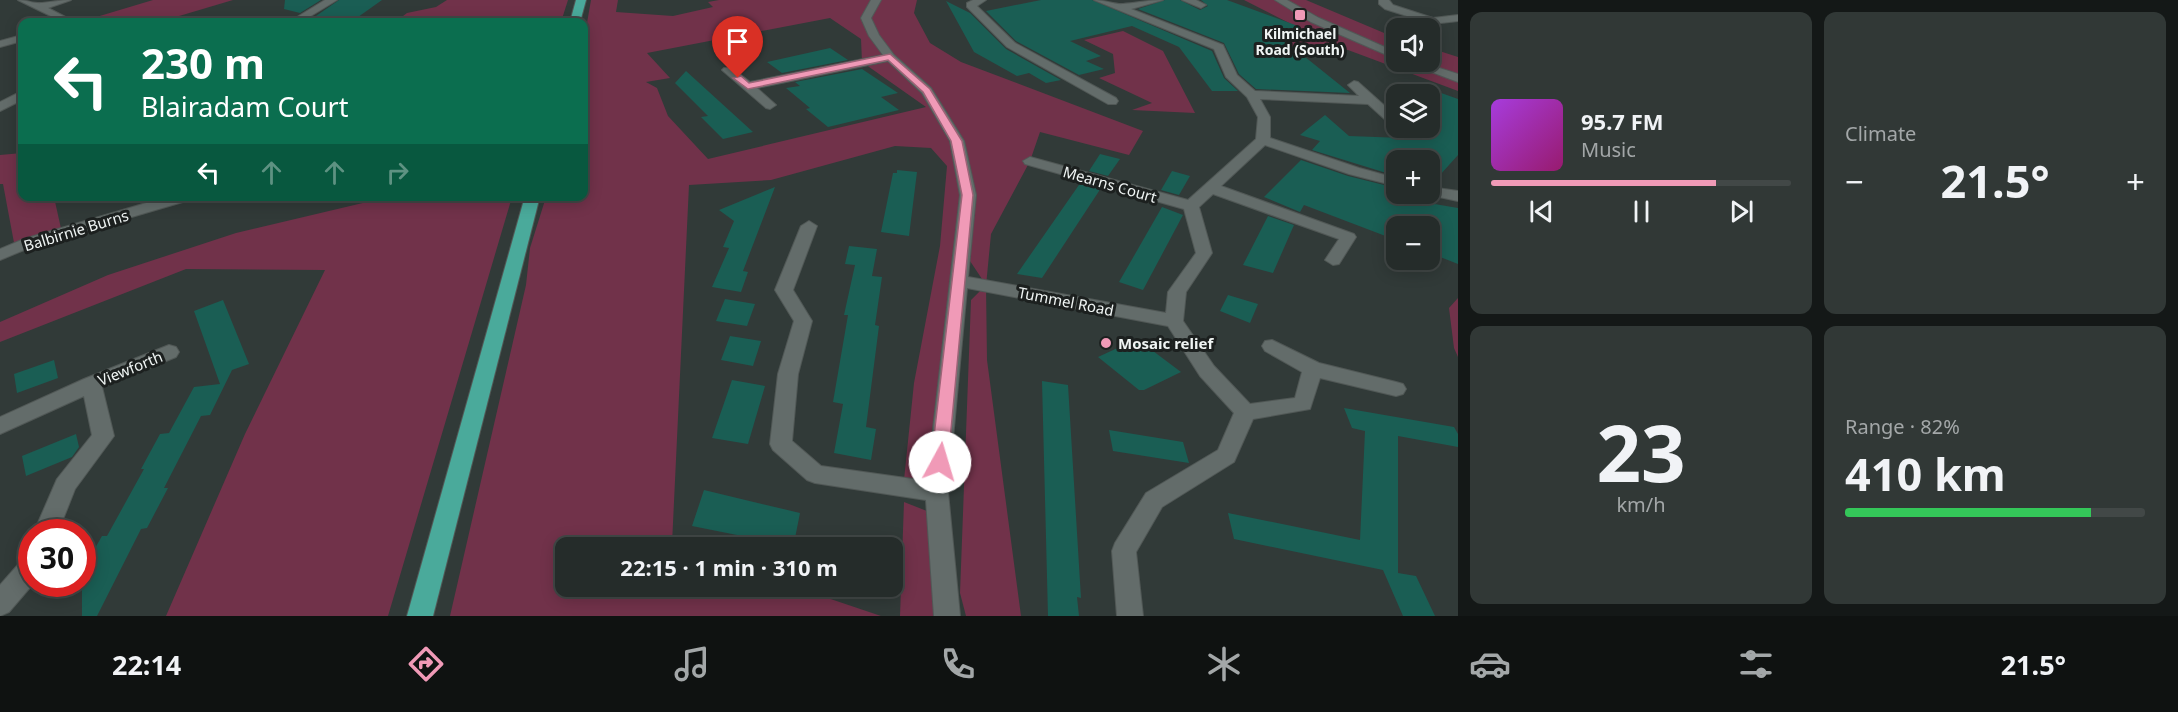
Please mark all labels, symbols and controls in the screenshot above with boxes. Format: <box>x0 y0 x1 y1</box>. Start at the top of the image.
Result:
marker: Kilmichael Road (South) <box>1293 8 1307 22</box>
pin <box>712 16 763 78</box>
map controls <box>1386 18 1440 270</box>
button: sound <box>1386 18 1440 72</box>
place label: Kilmichael Road (South) <box>1255 24 1345 59</box>
icon: arrive <box>721 25 754 58</box>
text: 230 m <box>141 34 265 91</box>
icon: left <box>42 42 120 120</box>
button: layers <box>1386 84 1440 138</box>
text: Blairadam Court <box>141 88 348 125</box>
text: 95.7 FM <box>1581 106 1663 136</box>
text: Climate <box>1845 120 1916 147</box>
text: Music <box>1581 136 1636 163</box>
button: + <box>1386 150 1440 204</box>
text: 21.5° <box>1941 150 2049 211</box>
icon: left <box>192 156 225 189</box>
icon: ahead <box>255 156 288 189</box>
icon: ahead <box>318 156 351 189</box>
icon: right <box>381 156 414 189</box>
text: − <box>1845 159 1864 204</box>
text: + <box>2126 159 2145 204</box>
street label: Mearns Court <box>1061 161 1160 207</box>
icon: previous <box>1525 195 1558 228</box>
icon: pause <box>1625 195 1658 228</box>
icon: next <box>1725 195 1758 228</box>
street label: Balbirnie Burns <box>21 205 131 255</box>
button: − <box>1386 216 1440 270</box>
street label: Tummel Road <box>1016 282 1116 320</box>
place label: Mosaic relief <box>1118 333 1214 353</box>
marker: Mosaic relief <box>1099 336 1113 350</box>
street label: Viewforth <box>95 346 165 390</box>
text: 23 <box>1596 399 1686 505</box>
text: Range · 82% <box>1845 413 1960 440</box>
position arrow <box>908 430 972 494</box>
text: 410 km <box>1845 443 2006 504</box>
text: km/h <box>1616 491 1666 518</box>
speed limit sign: 30 <box>18 519 96 597</box>
text: 22:15 · 1 min · 310 m <box>620 552 838 582</box>
icon: directions <box>405 643 447 685</box>
icon: music <box>671 643 713 685</box>
icon: phone <box>937 643 979 685</box>
icon: climate <box>1203 643 1245 685</box>
icon: car <box>1469 643 1511 685</box>
icon: filters <box>1735 643 1777 685</box>
text: 22:14 <box>112 646 181 683</box>
text: 21.5° <box>2001 646 2066 683</box>

